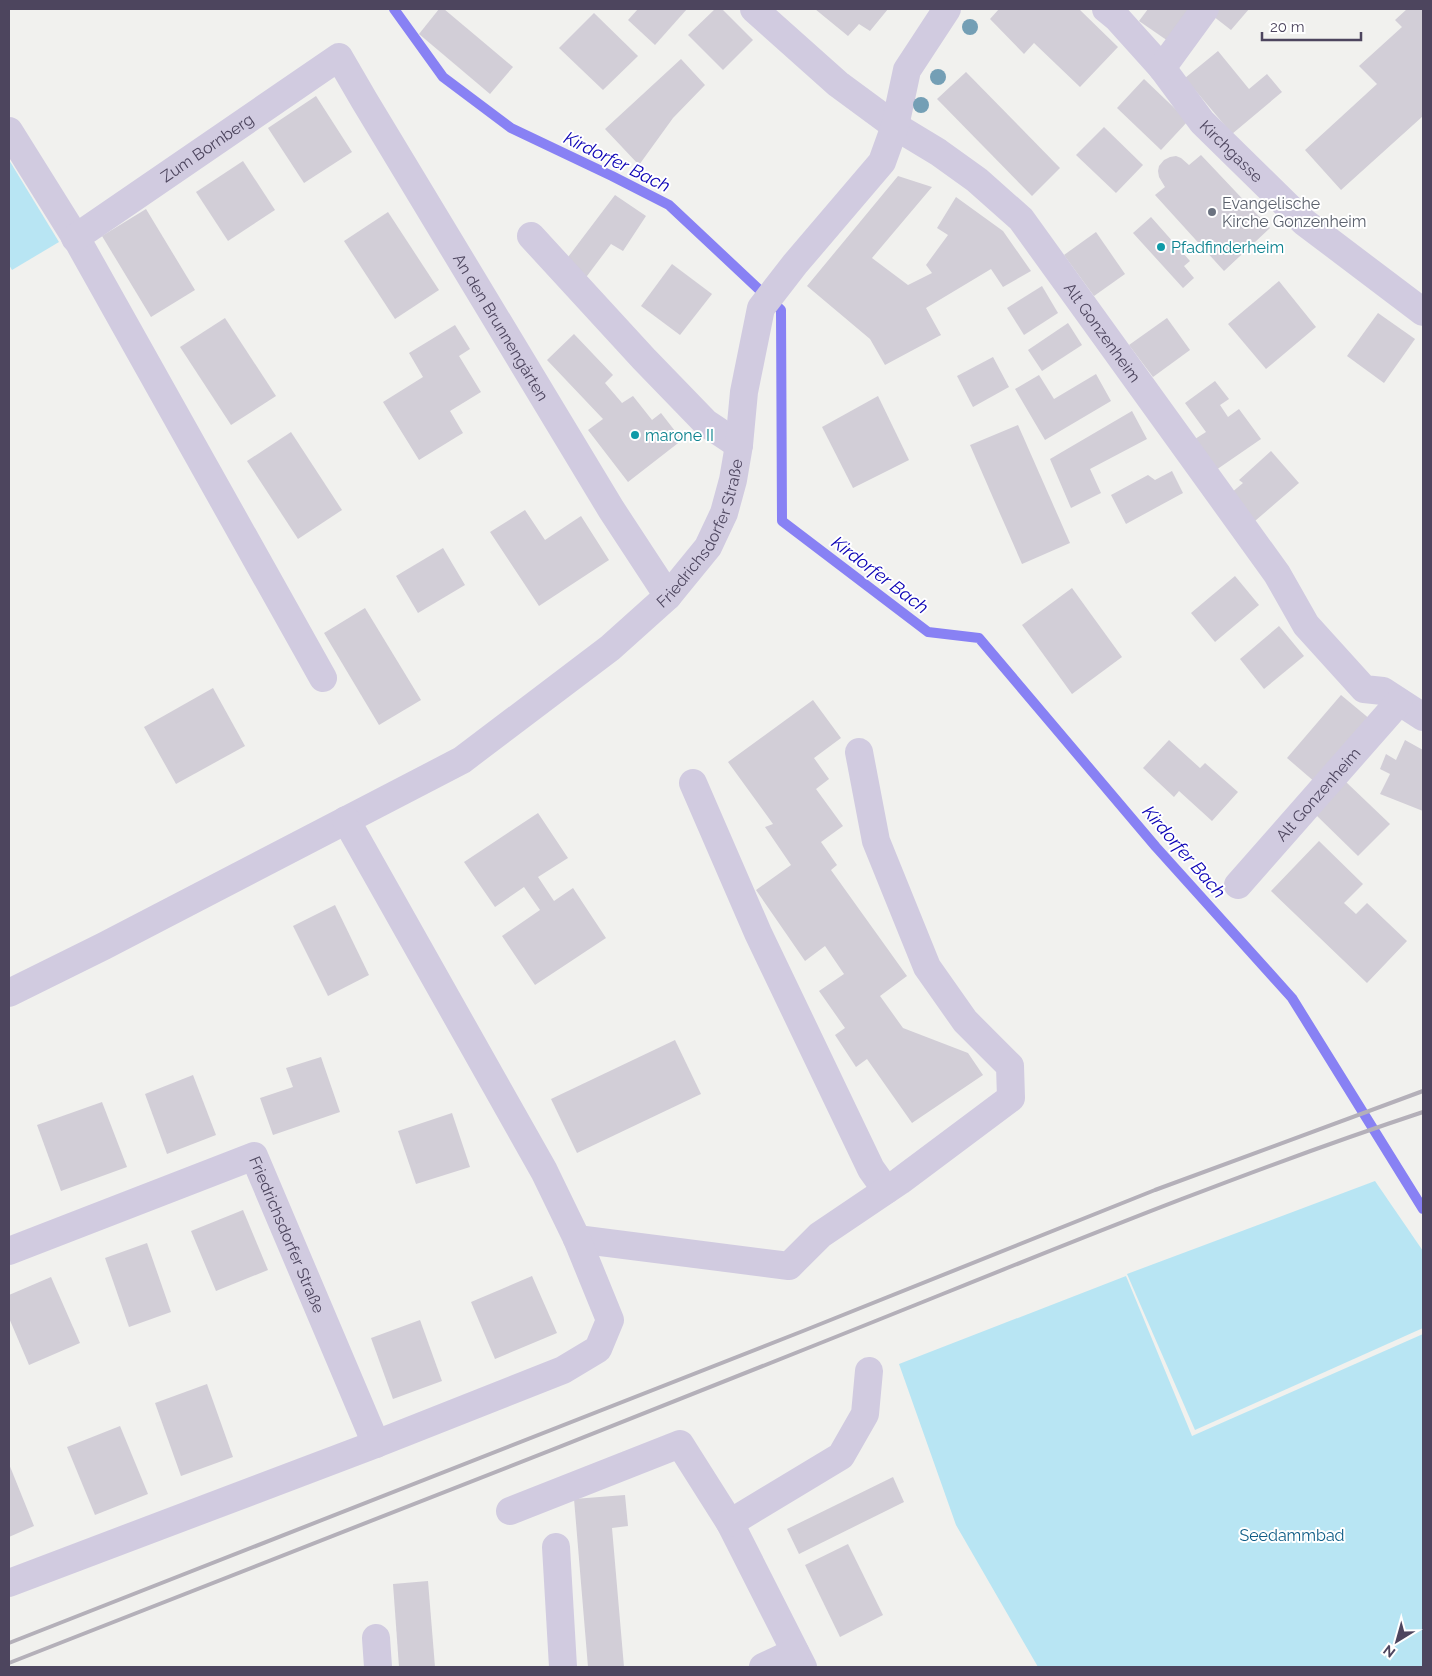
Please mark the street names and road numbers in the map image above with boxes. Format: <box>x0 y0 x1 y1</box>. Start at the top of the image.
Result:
street label: Zum Bornberg <box>157 110 257 186</box>
street label: Kirchgasse <box>1196 116 1267 186</box>
street label: An den Brunnengärten <box>449 250 552 404</box>
street label: Alt Gonzenheim <box>1060 279 1145 386</box>
street label: Friedrichsdorfer Straße <box>653 457 746 612</box>
street label: Alt Gonzenheim <box>1272 744 1365 845</box>
street label: Friedrichsdorfer Straße <box>245 1153 328 1316</box>

